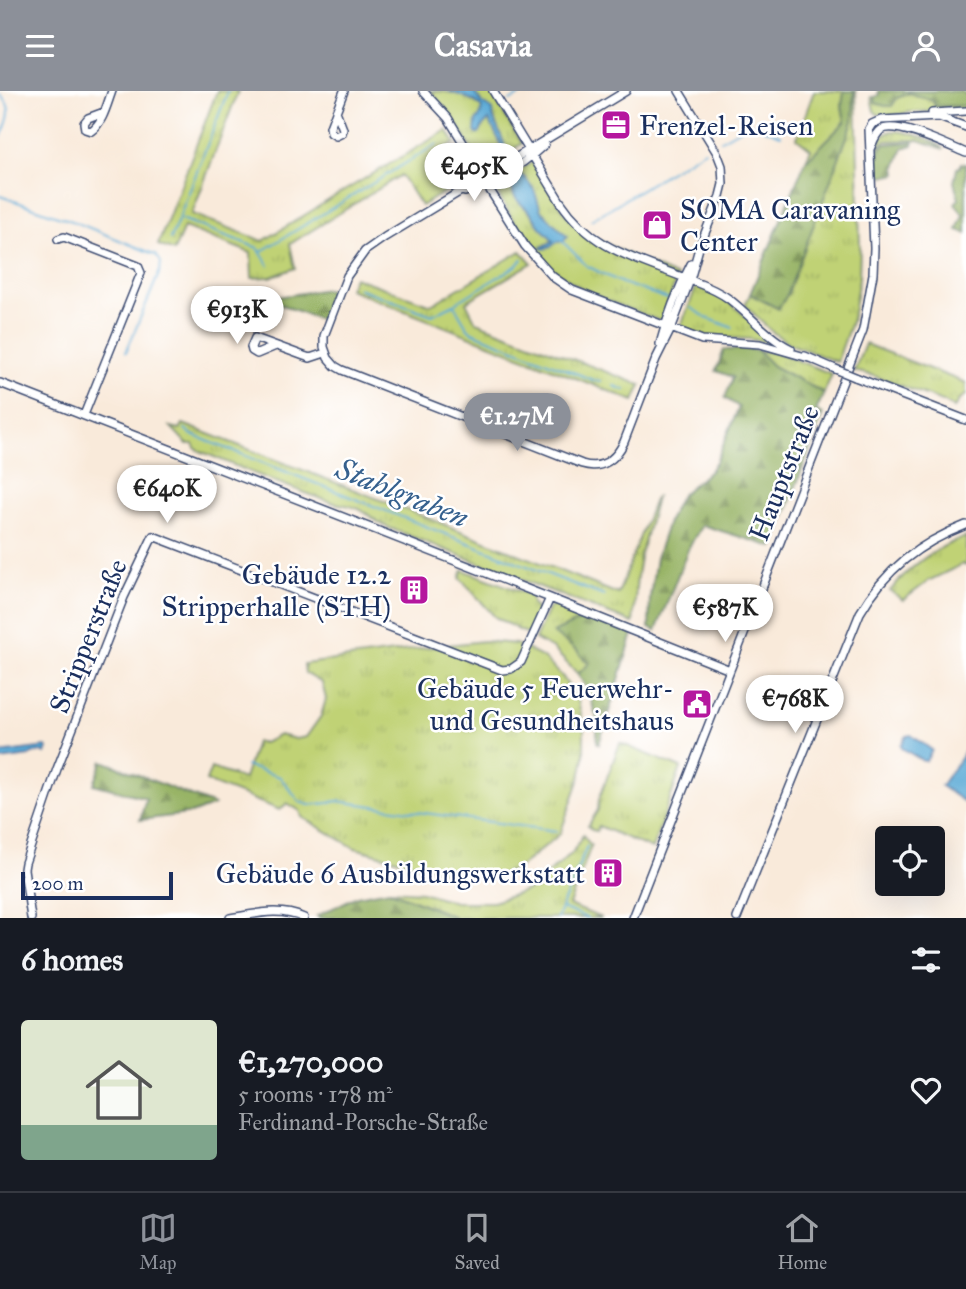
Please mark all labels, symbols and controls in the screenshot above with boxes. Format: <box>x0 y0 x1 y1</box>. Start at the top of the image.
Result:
text: Casavia <box>434 26 532 65</box>
icon: menu <box>21 27 59 65</box>
icon: person <box>907 27 945 65</box>
office icon: Frenzel-Reisen <box>599 108 633 142</box>
place label: Frenzel-Reisen <box>639 108 813 143</box>
pin: €405K <box>425 143 523 203</box>
text: €405K <box>440 152 508 180</box>
place label: SOMA Caravaning Center <box>680 192 901 259</box>
shop icon: SOMA Caravaning Center <box>640 208 674 242</box>
pin: €913K <box>188 287 286 346</box>
text: €913K <box>207 295 267 323</box>
pin: €1.27M <box>460 393 574 453</box>
street label: Hauptstraße <box>741 400 827 546</box>
text: €1.27M <box>480 402 554 430</box>
water label: Stahlgraben <box>330 450 474 536</box>
pin: €640K <box>118 465 216 525</box>
text: €640K <box>133 474 201 502</box>
street label: Stripperstraße <box>41 554 135 718</box>
place label: Gebäude 12.2 Stripperhalle (STH) <box>162 557 391 624</box>
building icon: Gebäude 12.2 Stripperhalle (STH) <box>397 573 431 607</box>
pin: €587K <box>676 585 774 644</box>
text: €587K <box>692 593 758 621</box>
place label: Gebäude 5 Feuerwehr- und Gesundheitshaus <box>417 671 674 738</box>
pin: €768K <box>746 675 844 735</box>
text: €768K <box>762 684 828 712</box>
public building icon: Gebäude 5 Feuerwehr- und Gesundheitshaus <box>680 687 714 721</box>
map controls <box>875 826 945 896</box>
button: locate <box>875 826 945 896</box>
place label: Gebäude 6 Ausbildungswerkstatt <box>216 856 585 891</box>
building icon: Gebäude 6 Ausbildungswerkstatt <box>591 856 625 890</box>
scale bar <box>21 869 173 901</box>
text: 200 m <box>32 872 84 895</box>
icon: filters <box>907 941 945 979</box>
text: 6 homes <box>21 942 123 978</box>
text: €1,270,000 <box>238 1044 383 1080</box>
icon: home <box>77 1048 161 1132</box>
icon: heart <box>907 1071 945 1109</box>
text: 5 rooms · 178 m² <box>238 1080 393 1108</box>
text: Ferdinand-Porsche-Straße <box>238 1108 488 1136</box>
tab: Map <box>139 1209 177 1274</box>
tab: Saved <box>455 1209 500 1274</box>
tab: Home <box>777 1209 827 1274</box>

